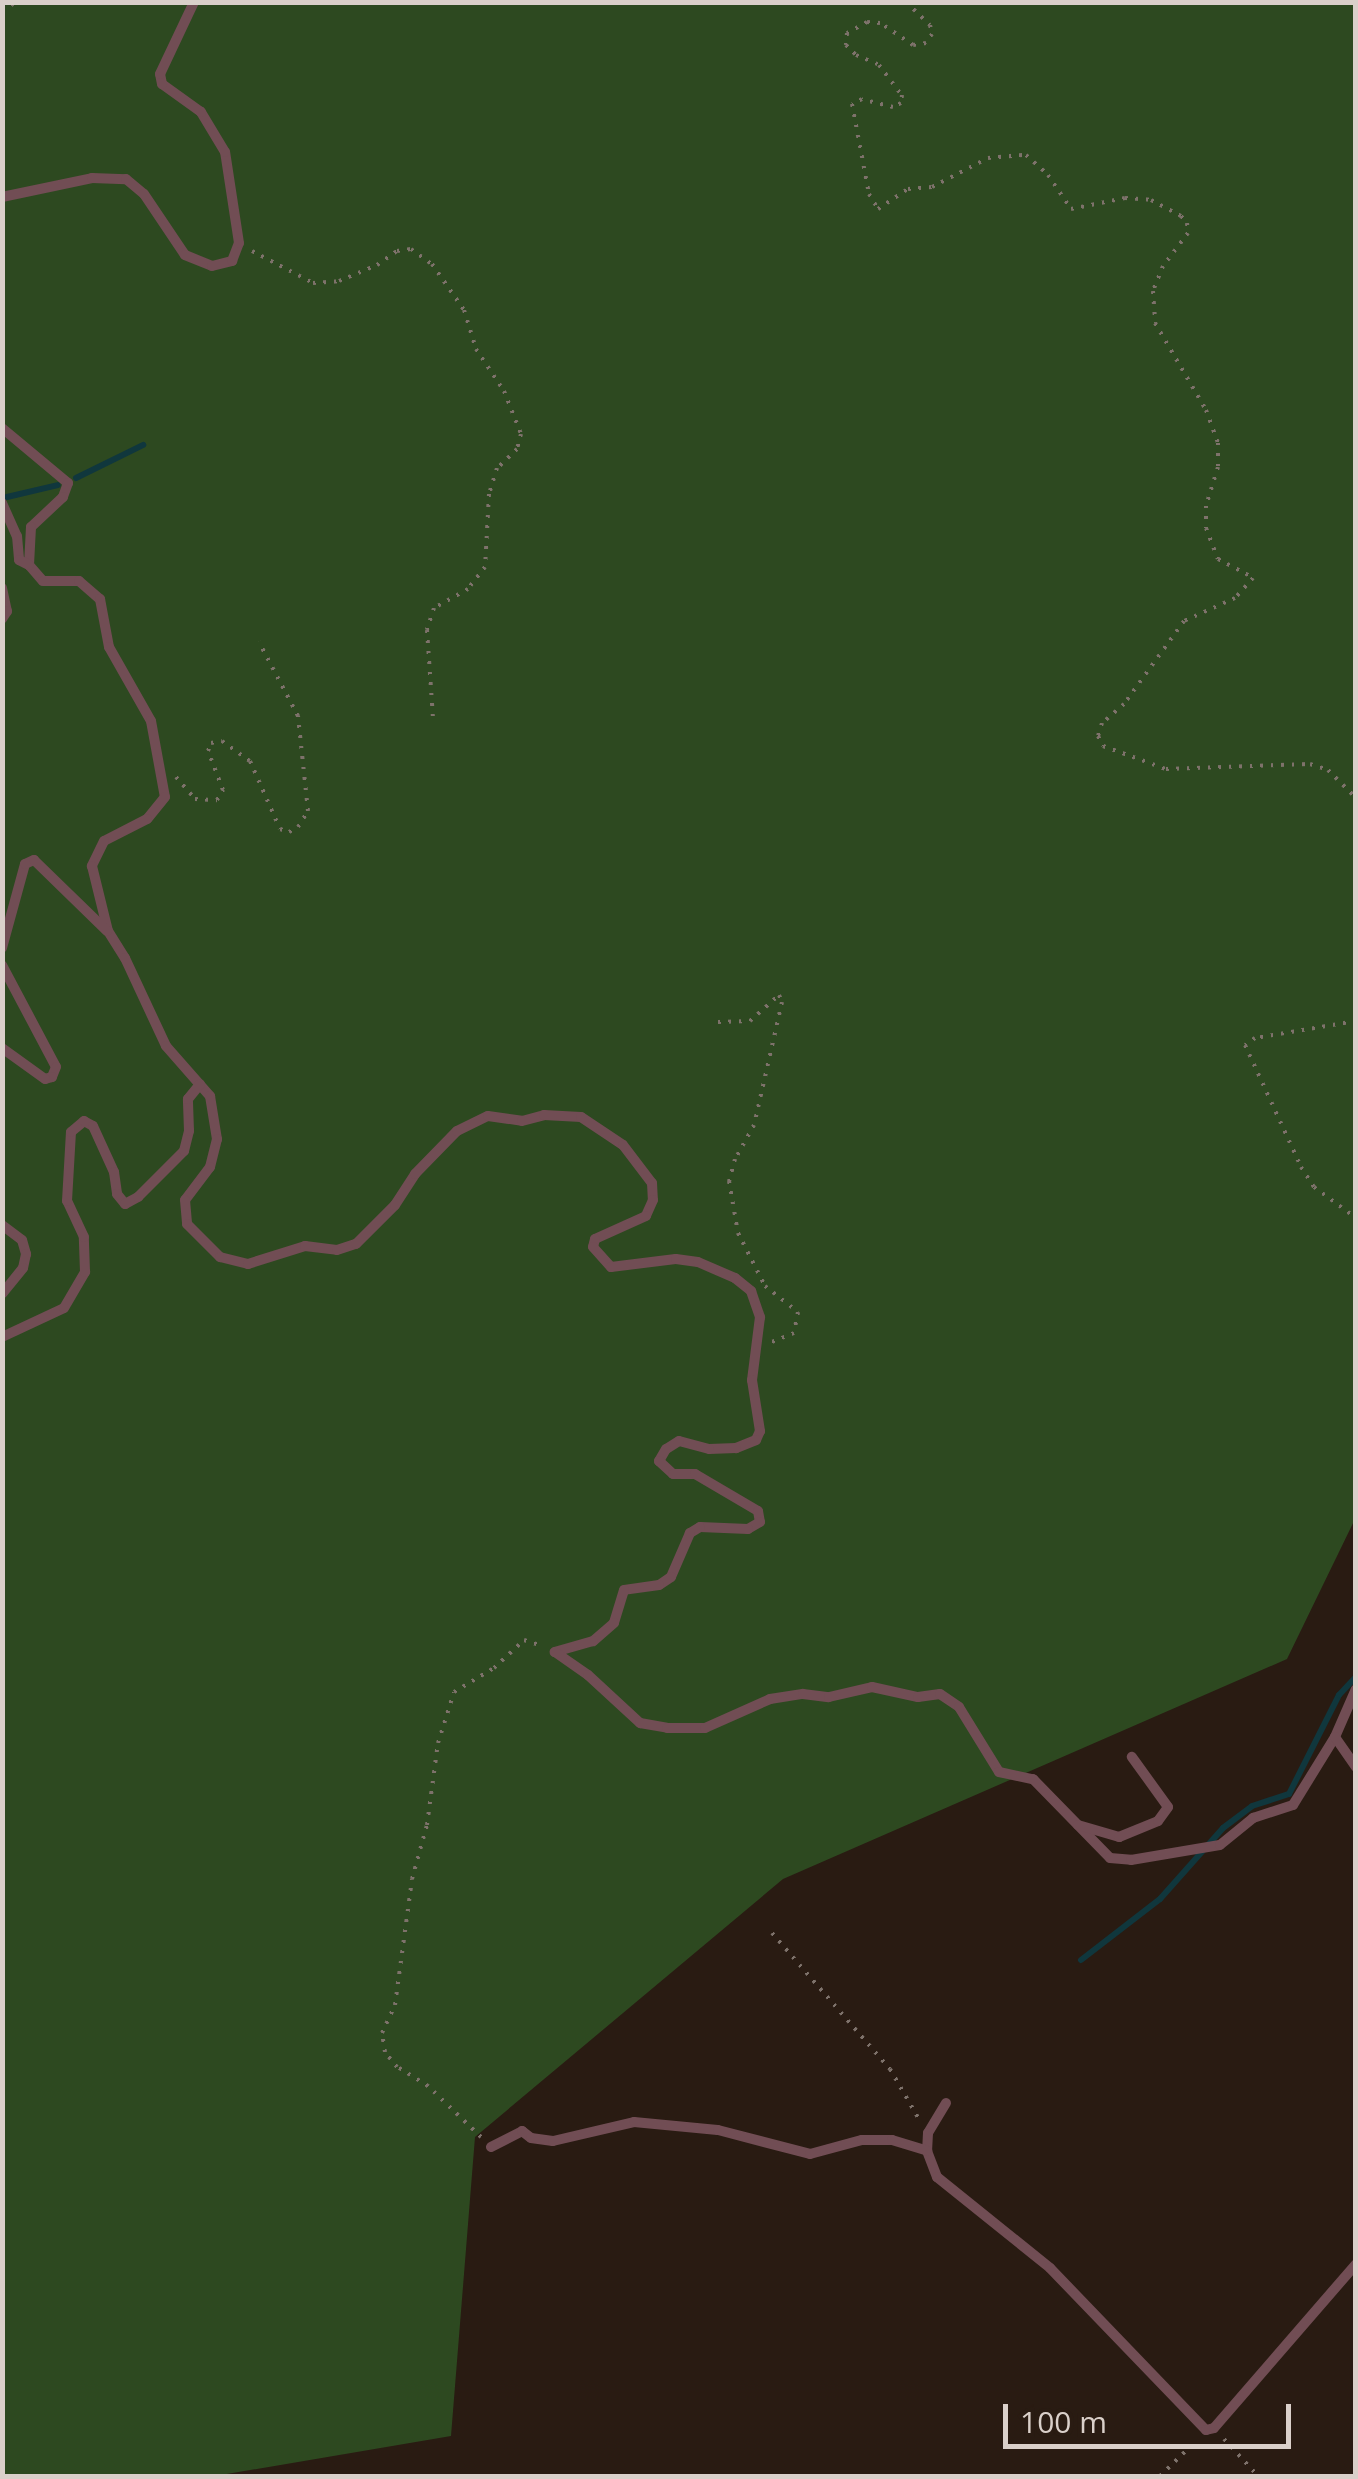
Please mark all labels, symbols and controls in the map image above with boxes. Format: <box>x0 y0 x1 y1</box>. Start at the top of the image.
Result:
scale bar <box>1008 2384 1296 2446</box>
text: 100 m <box>1020 2401 1107 2442</box>

